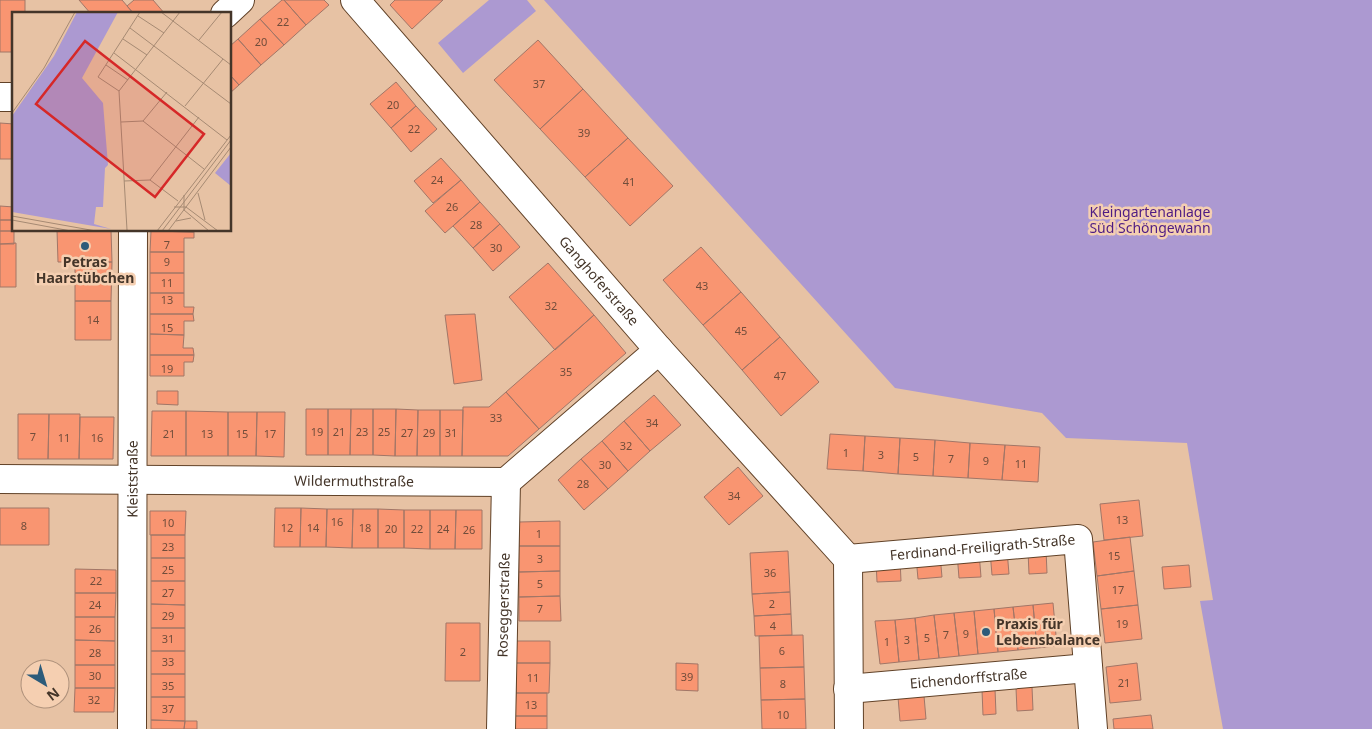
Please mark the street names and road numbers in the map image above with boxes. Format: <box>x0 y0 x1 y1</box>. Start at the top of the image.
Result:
street label: Ganghoferstraße <box>555 232 644 329</box>
street label: Kleiststraße <box>122 440 142 518</box>
street label: Wildermuthstraße <box>294 471 414 490</box>
street label: Ferdinand-Freiligrath-Straße <box>889 529 1076 564</box>
street label: Roseggerstraße <box>492 552 514 658</box>
street label: Eichendorffstraße <box>909 663 1028 693</box>

